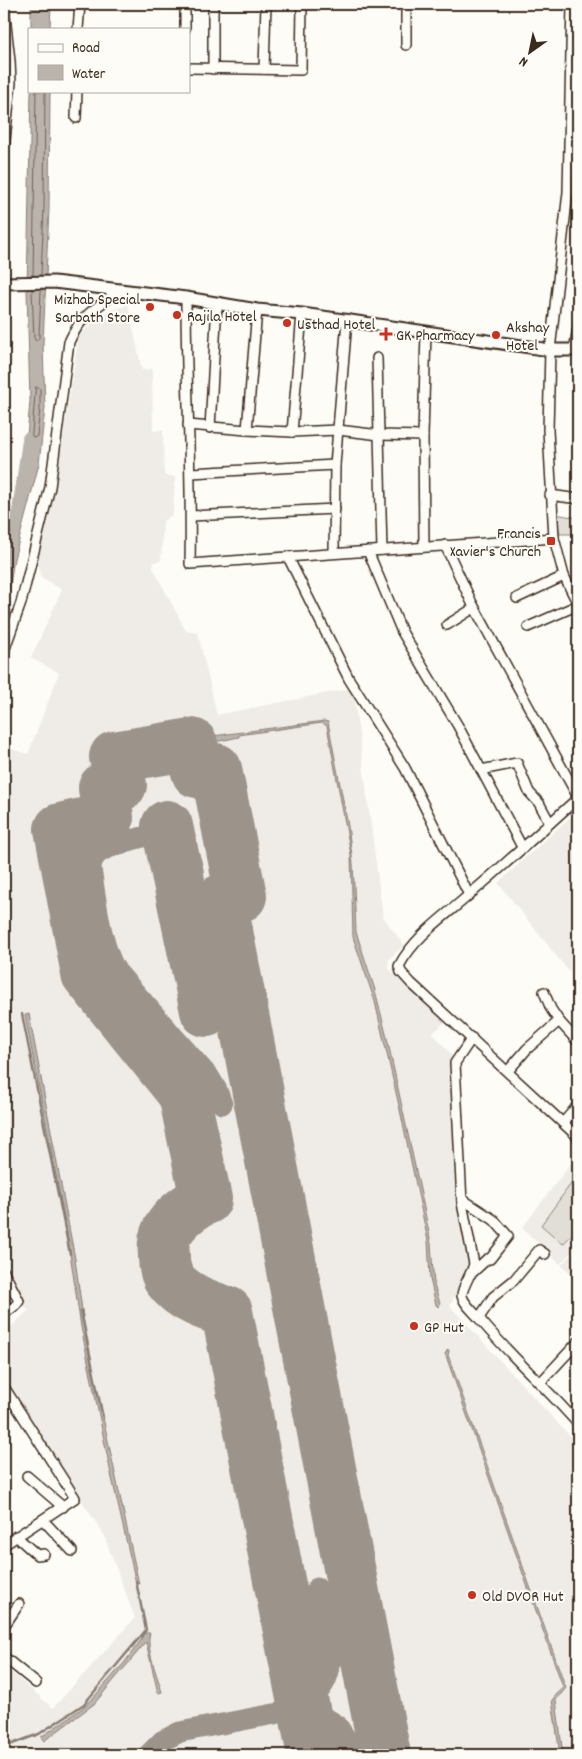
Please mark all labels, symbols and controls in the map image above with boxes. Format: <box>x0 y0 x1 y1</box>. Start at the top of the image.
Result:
legend <box>28 28 190 92</box>
north arrow <box>504 28 554 78</box>
text: Road <box>72 38 100 60</box>
text: N <box>516 51 532 71</box>
text: Water <box>72 64 106 86</box>
place label: Mizhab Special Sarbath Store <box>54 289 140 330</box>
marker: Mizhab Special Sarbath Store <box>144 301 156 313</box>
place label: Rajila Hotel <box>187 306 257 329</box>
marker: Rajila Hotel <box>171 309 183 321</box>
place label: Usthad Hotel <box>297 314 376 337</box>
marker: Usthad Hotel <box>281 317 293 329</box>
place label: Akshay Hotel <box>506 317 550 358</box>
place label: GK Pharmacy <box>396 325 475 348</box>
marker: GK Pharmacy <box>380 328 392 340</box>
marker: Akshay Hotel <box>490 329 502 341</box>
place label: Francis Xavier's Church <box>450 523 541 564</box>
marker: Francis Xavier's Church <box>545 535 557 547</box>
place label: GP Hut <box>424 1317 464 1340</box>
marker: GP Hut <box>408 1320 420 1332</box>
place label: Old DVOR Hut <box>482 1586 564 1609</box>
marker: Old DVOR Hut <box>466 1589 478 1601</box>

